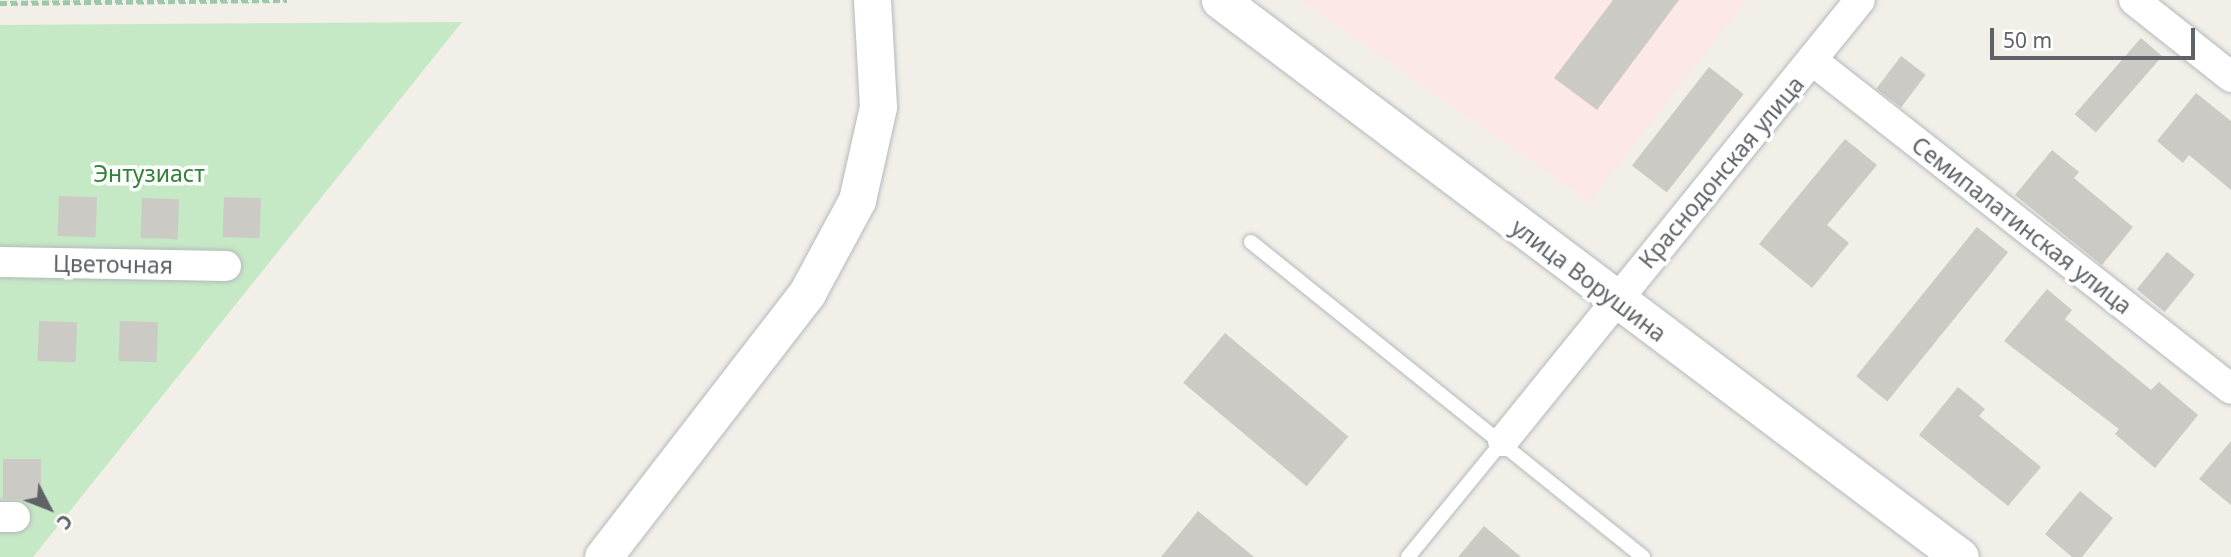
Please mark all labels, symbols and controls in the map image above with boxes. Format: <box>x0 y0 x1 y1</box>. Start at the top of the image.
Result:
scale bar <box>1993 14 2198 58</box>
text: 50 m <box>2003 26 2052 54</box>
street label: Краснодонская улица <box>1633 70 1809 274</box>
street label: Семипалатинская улица <box>1907 131 2137 319</box>
park label: Энтузиаст <box>93 159 205 187</box>
street label: улица Ворушина <box>1506 213 1672 347</box>
street label: Цветочная <box>53 249 173 279</box>
north arrow <box>14 473 84 543</box>
text: С <box>51 509 78 535</box>

